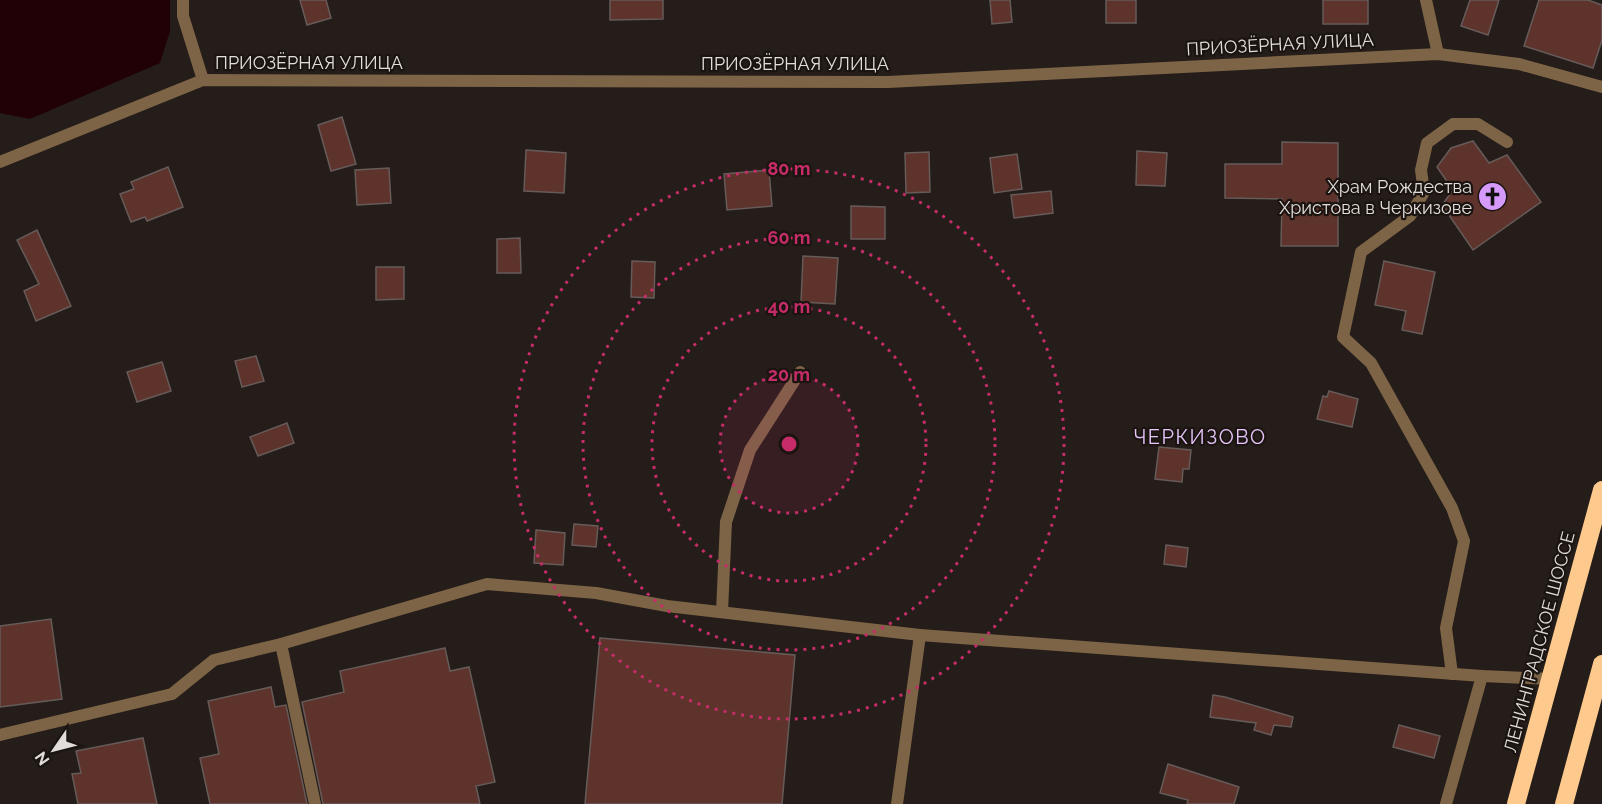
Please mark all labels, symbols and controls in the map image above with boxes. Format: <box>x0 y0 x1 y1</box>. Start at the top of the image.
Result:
street label: ПРИОЗЁРНАЯ УЛИЦА <box>1186 29 1374 59</box>
street label: ПРИОЗЁРНАЯ УЛИЦА <box>215 52 403 73</box>
street label: ПРИОЗЁРНАЯ УЛИЦА <box>701 53 889 74</box>
text: 80 m <box>767 158 811 179</box>
place label: Храм Рождества Христова в Черкизове <box>1279 176 1472 218</box>
church icon: Храм Рождества Христова в Черкизове <box>1477 180 1509 212</box>
text: 60 m <box>767 227 811 248</box>
text: 40 m <box>768 296 810 317</box>
text: 20 m <box>768 364 810 385</box>
district label: ЧЕРКИЗОВО <box>1133 425 1267 449</box>
centre of rings <box>779 434 799 454</box>
street label: ЛЕНИНГРАДСКОЕ ШОССЕ <box>1499 529 1579 755</box>
north arrow <box>24 720 84 780</box>
text: N <box>31 748 53 769</box>

